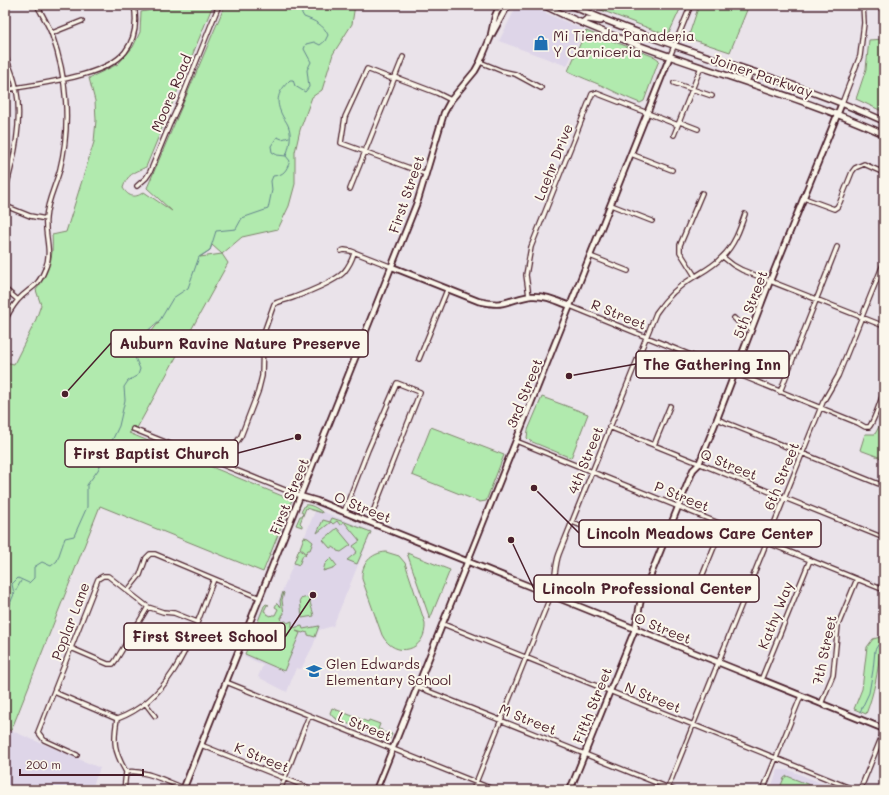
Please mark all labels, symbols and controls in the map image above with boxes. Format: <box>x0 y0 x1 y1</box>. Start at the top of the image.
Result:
place label: Mi Tienda Panaderia Y Carniceria <box>553 26 695 61</box>
shop icon: Mi Tienda Panaderia Y Carniceria <box>532 34 550 52</box>
street label: Joiner Parkway <box>708 49 816 101</box>
street label: Moore Road <box>146 51 196 135</box>
street label: Laehr Drive <box>529 121 577 203</box>
street label: First Street <box>384 153 428 235</box>
street label: 5th Street <box>728 267 772 341</box>
street label: R Street <box>589 294 649 334</box>
callout: Auburn Ravine Nature Preserve <box>111 330 368 357</box>
text: Auburn Ravine Nature Preserve <box>119 333 361 353</box>
callout: The Gathering Inn <box>636 351 789 378</box>
text: The Gathering Inn <box>643 354 781 374</box>
street label: 3rd Street <box>501 356 547 430</box>
street label: 4th Street <box>563 423 607 497</box>
street label: 6th Street <box>759 439 803 513</box>
callout: First Baptist Church <box>65 440 238 467</box>
text: First Baptist Church <box>73 443 229 463</box>
street label: Q Street <box>698 444 760 484</box>
street label: First Street <box>265 455 313 537</box>
street label: P Street <box>652 476 712 516</box>
street label: O Street <box>332 487 394 527</box>
callout: Lincoln Meadows Care Center <box>579 520 821 547</box>
text: Lincoln Meadows Care Center <box>587 523 813 543</box>
callout: Lincoln Professional Center <box>534 575 759 602</box>
text: Lincoln Professional Center <box>542 578 752 598</box>
street label: Kathy Way <box>753 578 797 652</box>
street label: Poplar Lane <box>46 579 94 663</box>
street label: O Street <box>632 608 694 648</box>
street label: 7th Street <box>807 613 841 687</box>
callout: First Street School <box>124 623 285 650</box>
text: First Street School <box>132 626 278 646</box>
place label: Glen Edwards Elementary School <box>326 654 452 689</box>
school or university icon: Glen Edwards Elementary School <box>305 662 323 680</box>
street label: Fifth Street <box>568 664 616 746</box>
street label: N Street <box>622 677 684 717</box>
street label: M Street <box>497 699 559 739</box>
street label: L Street <box>335 707 395 745</box>
street label: K Street <box>232 737 292 777</box>
scale bar <box>20 751 143 777</box>
text: 200 m <box>26 756 61 772</box>

